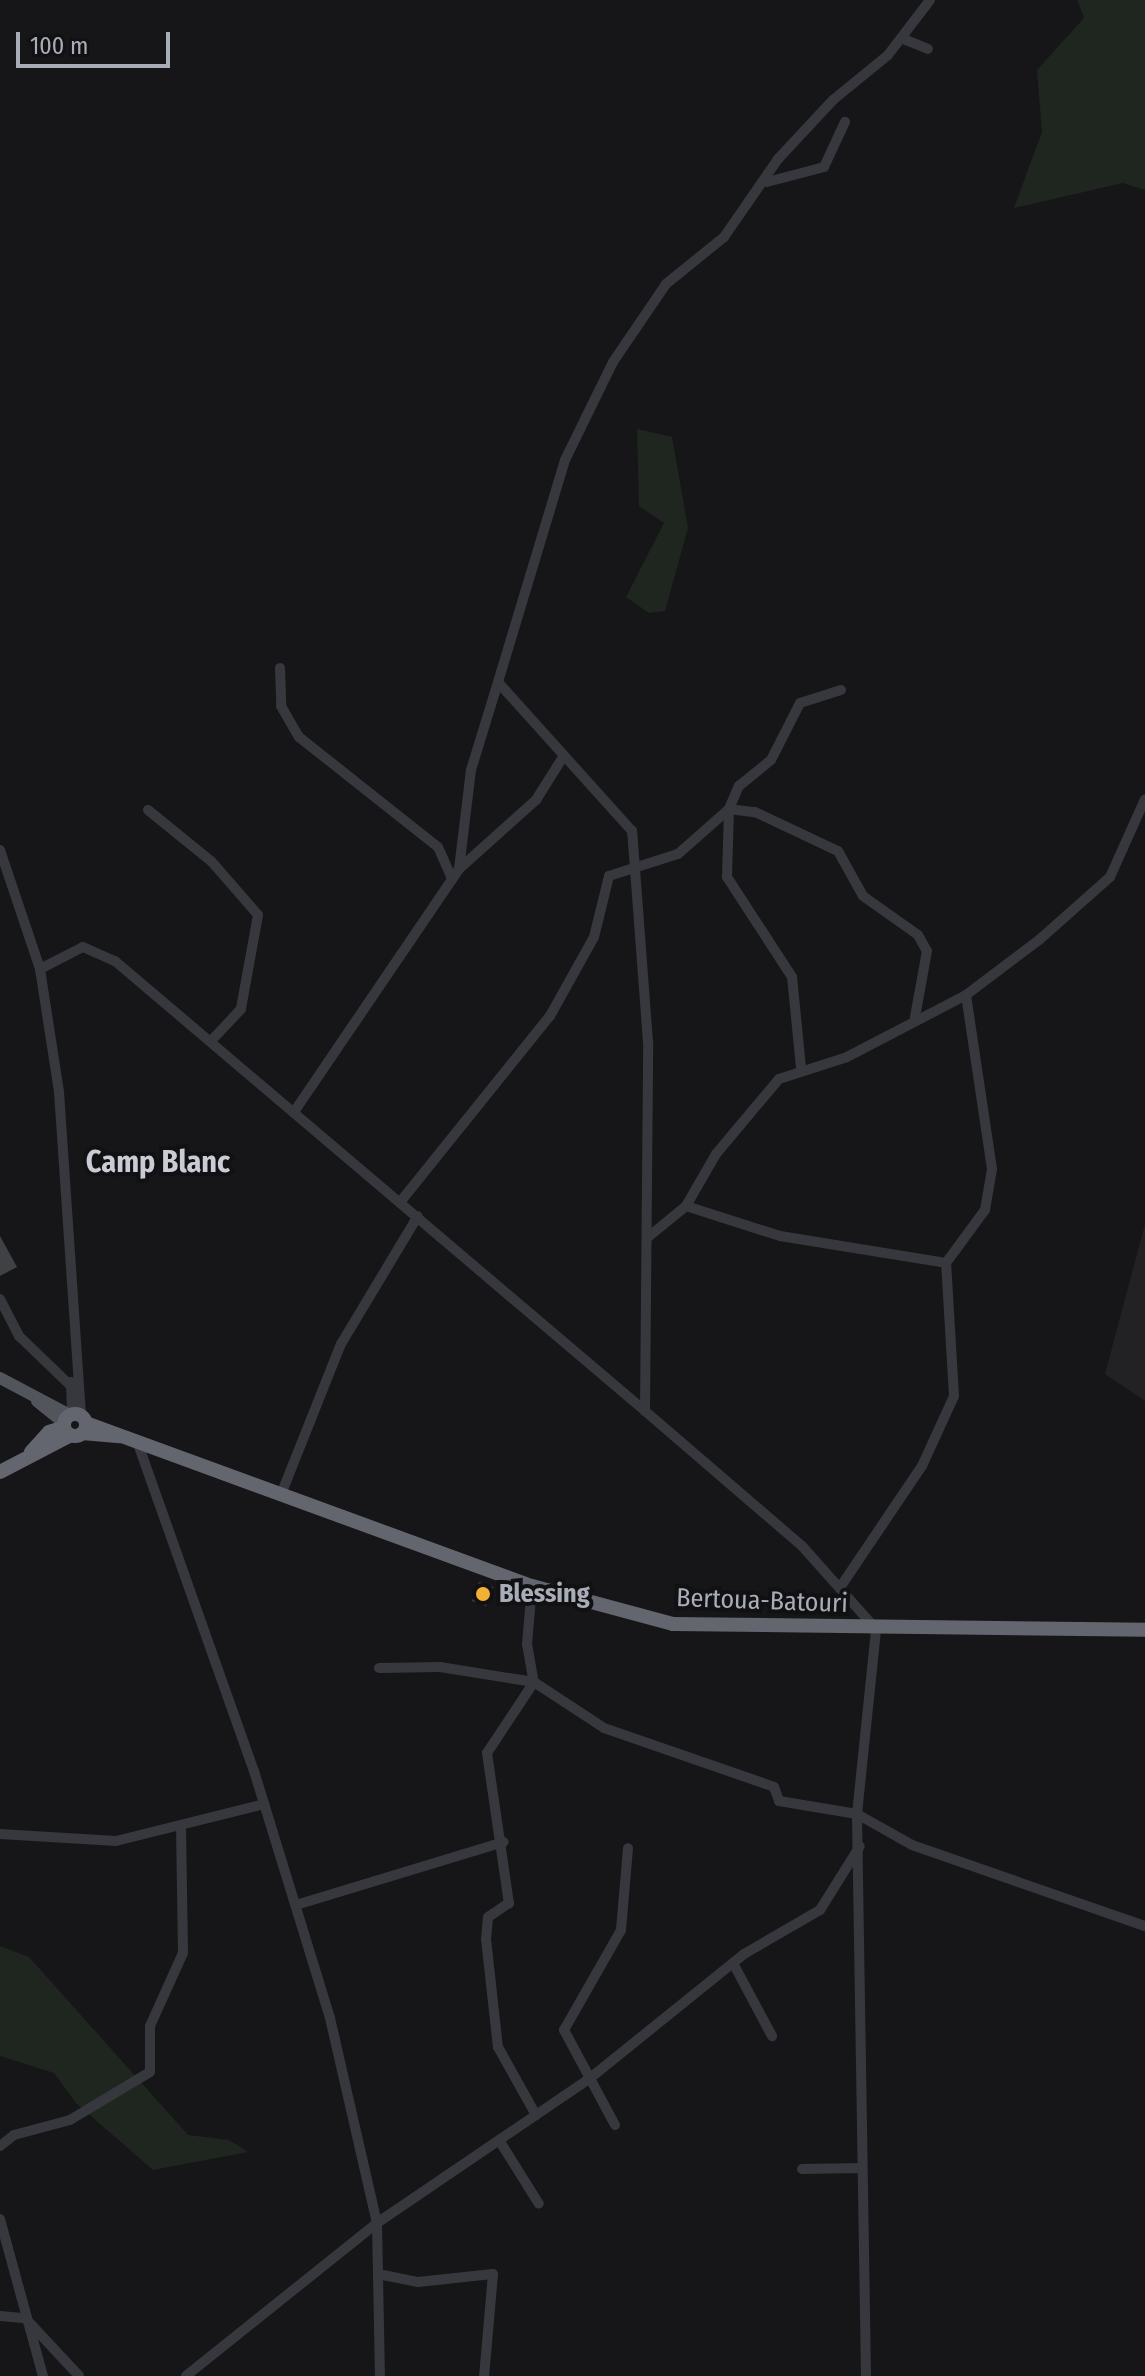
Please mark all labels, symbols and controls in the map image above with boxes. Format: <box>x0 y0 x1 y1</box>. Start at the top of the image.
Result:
scale bar <box>20 16 174 66</box>
text: 100 m <box>30 32 88 60</box>
district label: Camp Blanc <box>86 1144 230 1180</box>
place label: Blessing <box>499 1578 590 1610</box>
street label: Bertoua-Batouri <box>676 1582 848 1620</box>
marker: Blessing <box>474 1585 492 1603</box>

